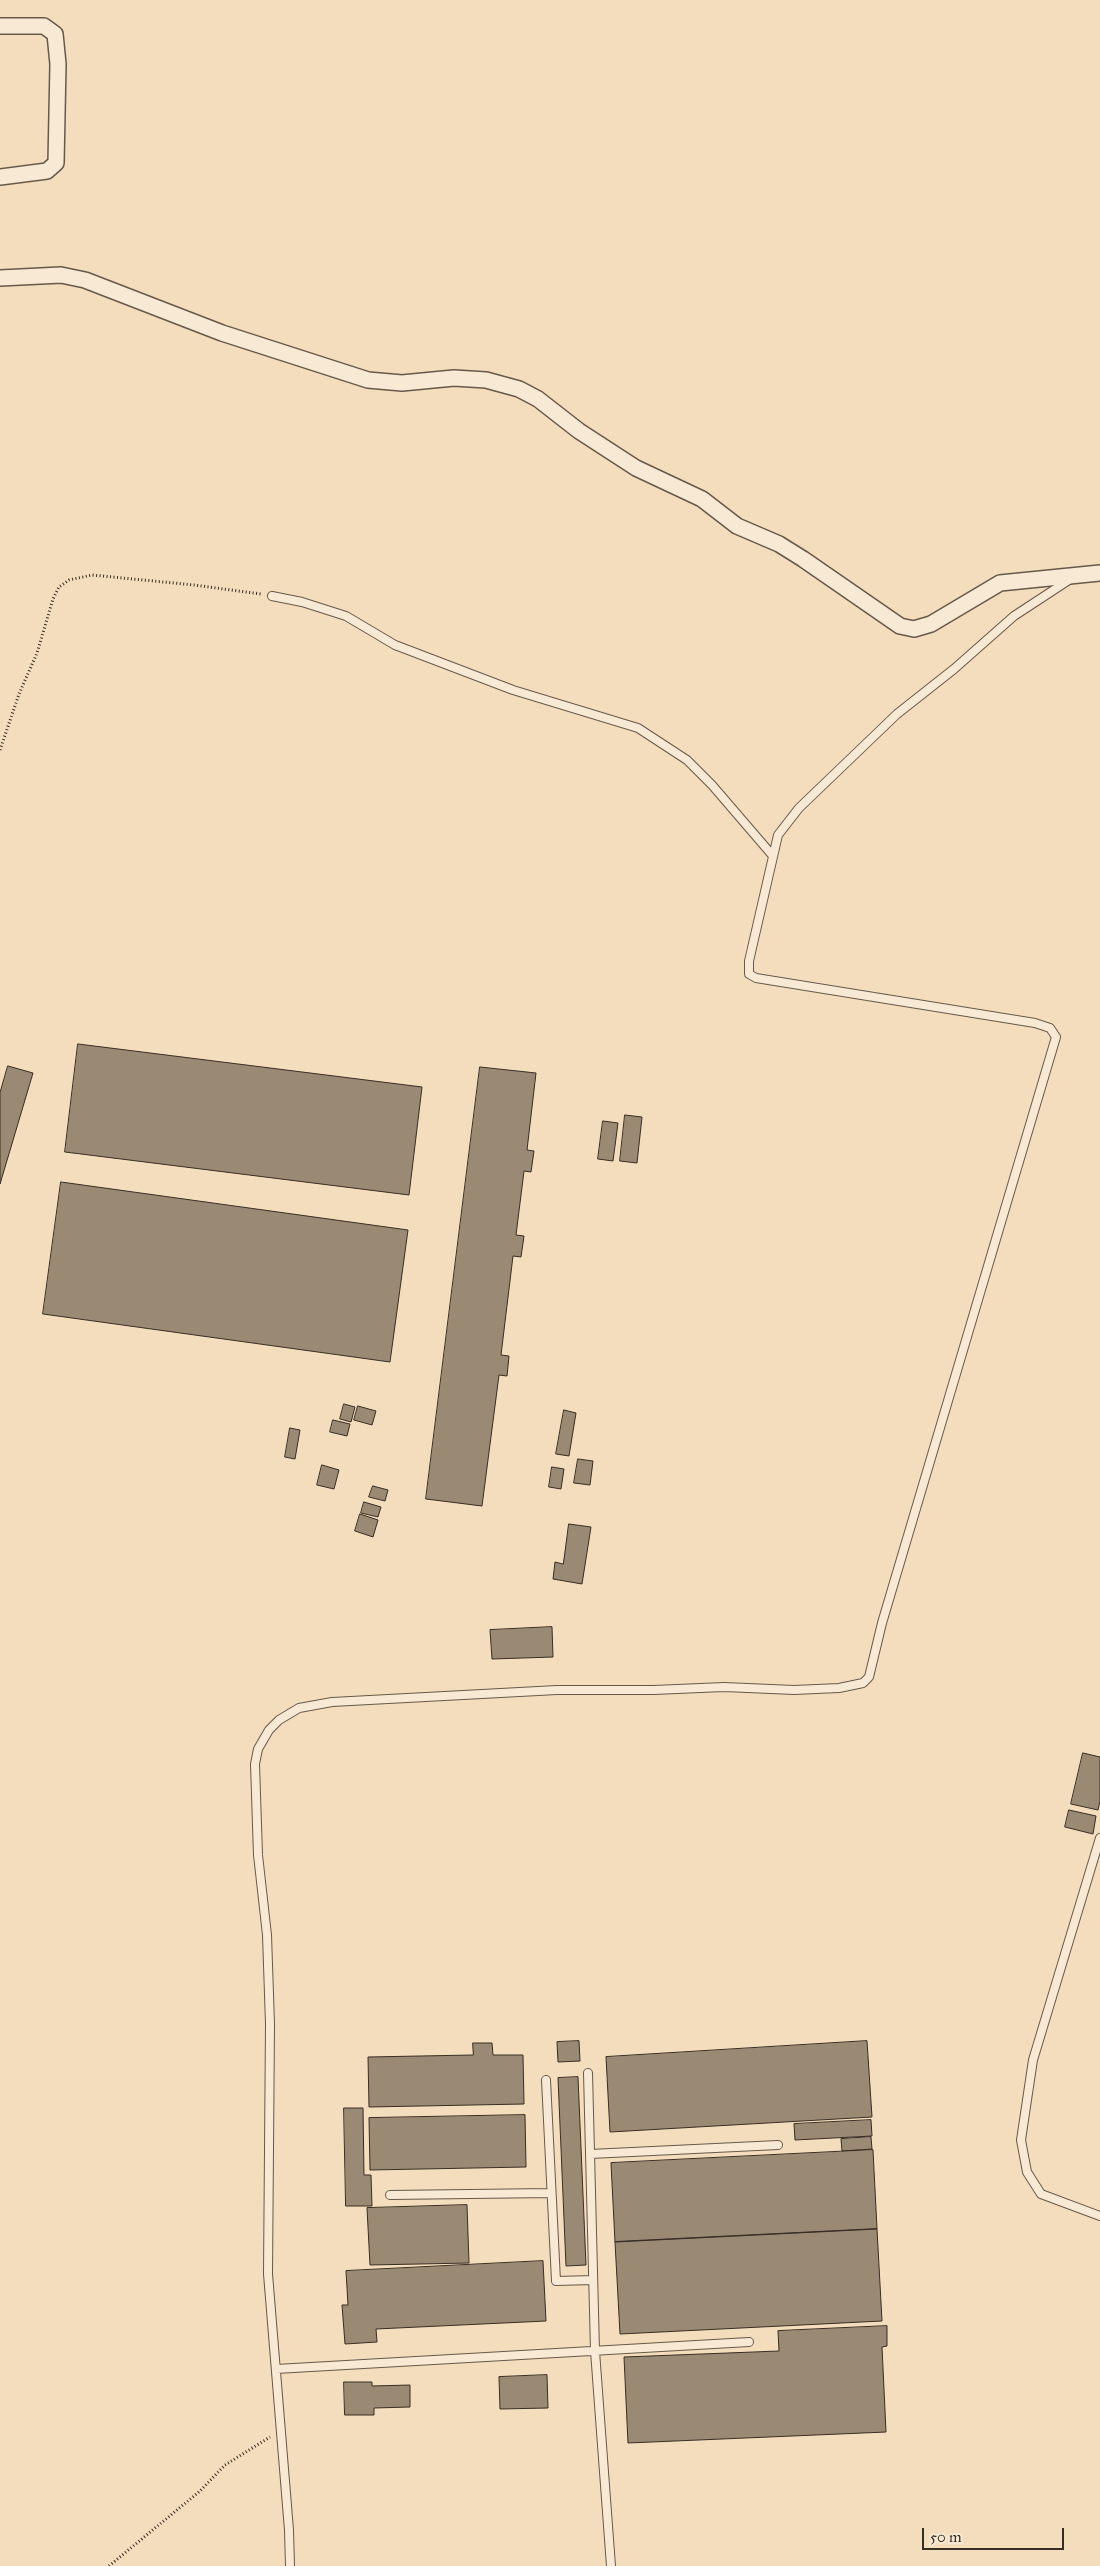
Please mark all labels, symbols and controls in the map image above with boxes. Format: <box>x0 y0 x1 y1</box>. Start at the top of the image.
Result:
scale bar <box>925 2518 1068 2550</box>
text: 50 m <box>930 2528 962 2546</box>

